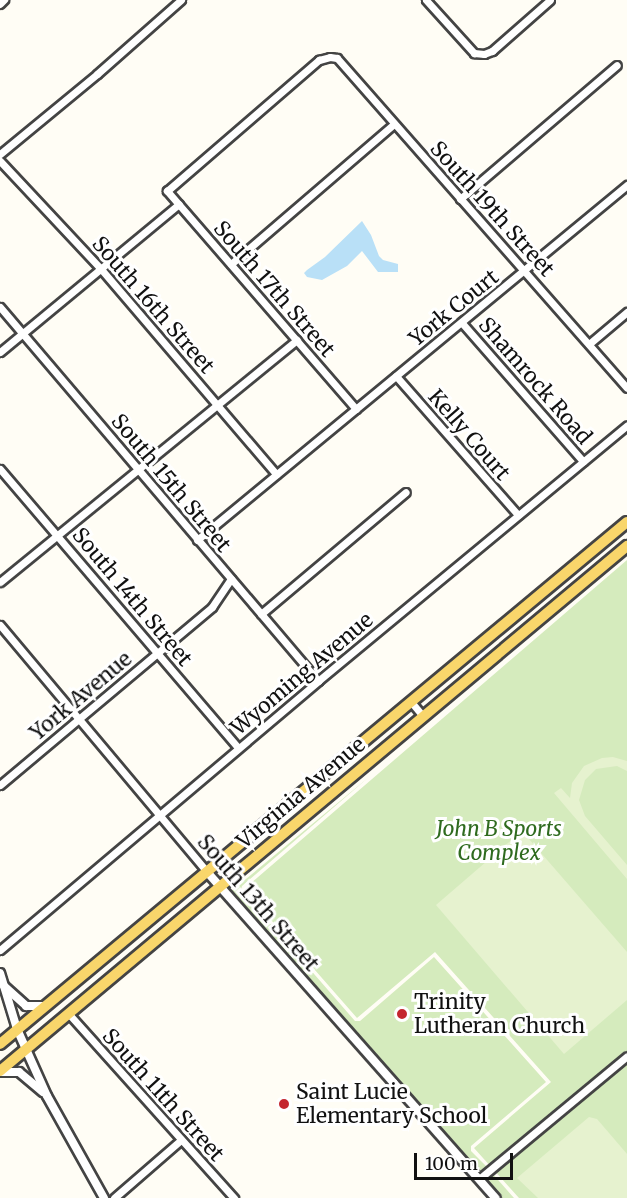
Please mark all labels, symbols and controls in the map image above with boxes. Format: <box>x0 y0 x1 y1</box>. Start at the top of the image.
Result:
street label: South 19th Street <box>425 136 559 282</box>
street label: South 17th Street <box>208 216 340 362</box>
street label: South 16th Street <box>87 231 219 379</box>
street label: York Court <box>404 264 504 352</box>
street label: Shamrock Road <box>473 313 597 449</box>
street label: Kelly Court <box>423 385 515 485</box>
street label: South 15th Street <box>106 409 236 557</box>
street label: South 14th Street <box>67 523 197 671</box>
street label: Wyoming Avenue <box>226 607 378 741</box>
street label: York Avenue <box>25 646 137 746</box>
street label: Virginia Avenue <box>232 732 370 854</box>
park label: John B Sports Complex <box>436 816 562 866</box>
street label: South 13th Street <box>192 830 324 976</box>
place label: Trinity Lutheran Church <box>414 989 585 1039</box>
marker: Trinity Lutheran Church <box>395 1007 409 1021</box>
street label: South 11th Street <box>97 1024 229 1166</box>
place label: Saint Lucie Elementary School <box>296 1079 487 1129</box>
marker: Saint Lucie Elementary School <box>277 1097 291 1111</box>
scale bar <box>417 1141 516 1179</box>
text: 100 m <box>425 1152 478 1175</box>

